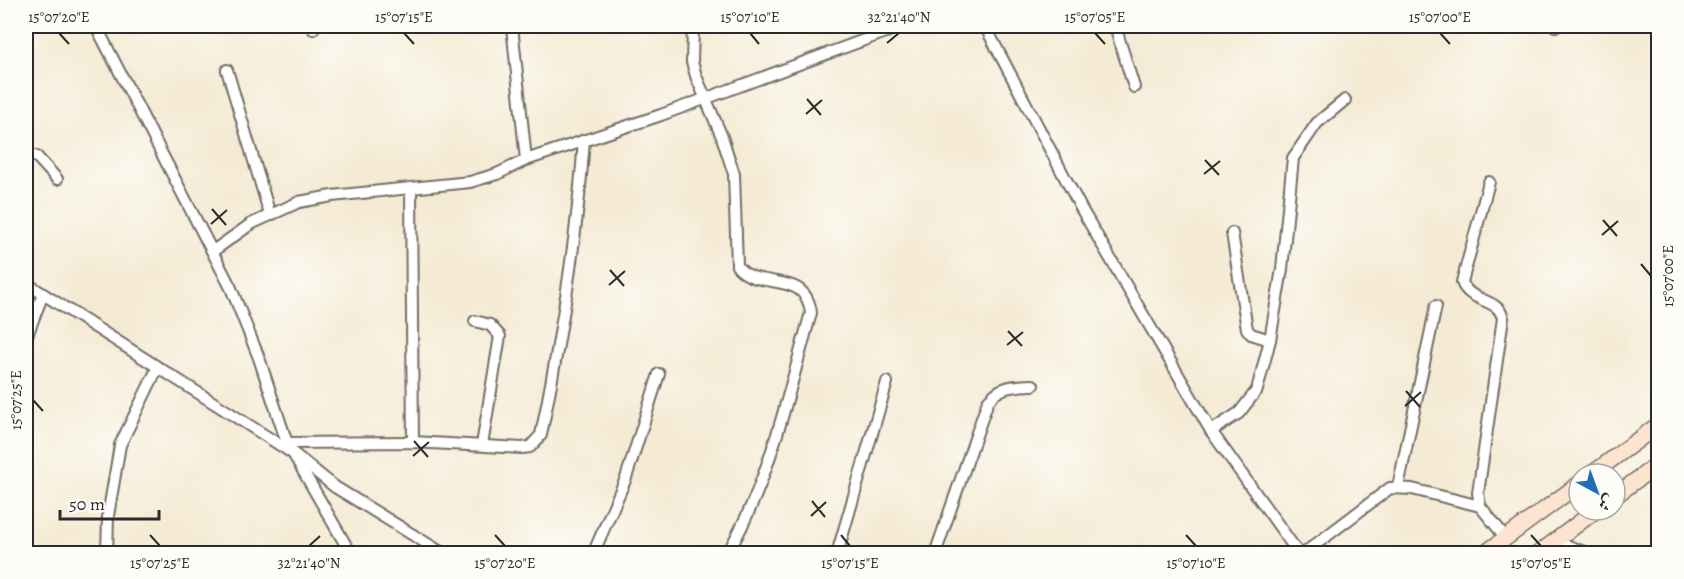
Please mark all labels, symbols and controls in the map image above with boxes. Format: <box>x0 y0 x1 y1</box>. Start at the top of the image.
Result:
text: 15°07'20"E <box>28 7 90 27</box>
text: 15°07'15"E <box>375 7 433 27</box>
text: 15°07'10"E <box>720 7 780 27</box>
text: 32°21'40"N <box>868 7 931 27</box>
text: 15°07'05"E <box>1065 7 1125 27</box>
text: 15°07'00"E <box>1409 7 1471 27</box>
text: 15°07'00"E <box>1658 245 1678 307</box>
text: 15°07'25"E <box>6 370 26 430</box>
north arrow <box>1567 462 1627 522</box>
scale bar <box>60 483 159 521</box>
text: ش <box>1593 489 1619 516</box>
text: 50 m <box>69 492 105 516</box>
text: 15°07'25"E <box>130 553 190 573</box>
text: 32°21'40"N <box>278 553 341 573</box>
text: 15°07'20"E <box>474 553 536 573</box>
text: 15°07'15"E <box>821 553 879 573</box>
text: 15°07'10"E <box>1166 553 1226 573</box>
text: 15°07'05"E <box>1511 553 1571 573</box>

